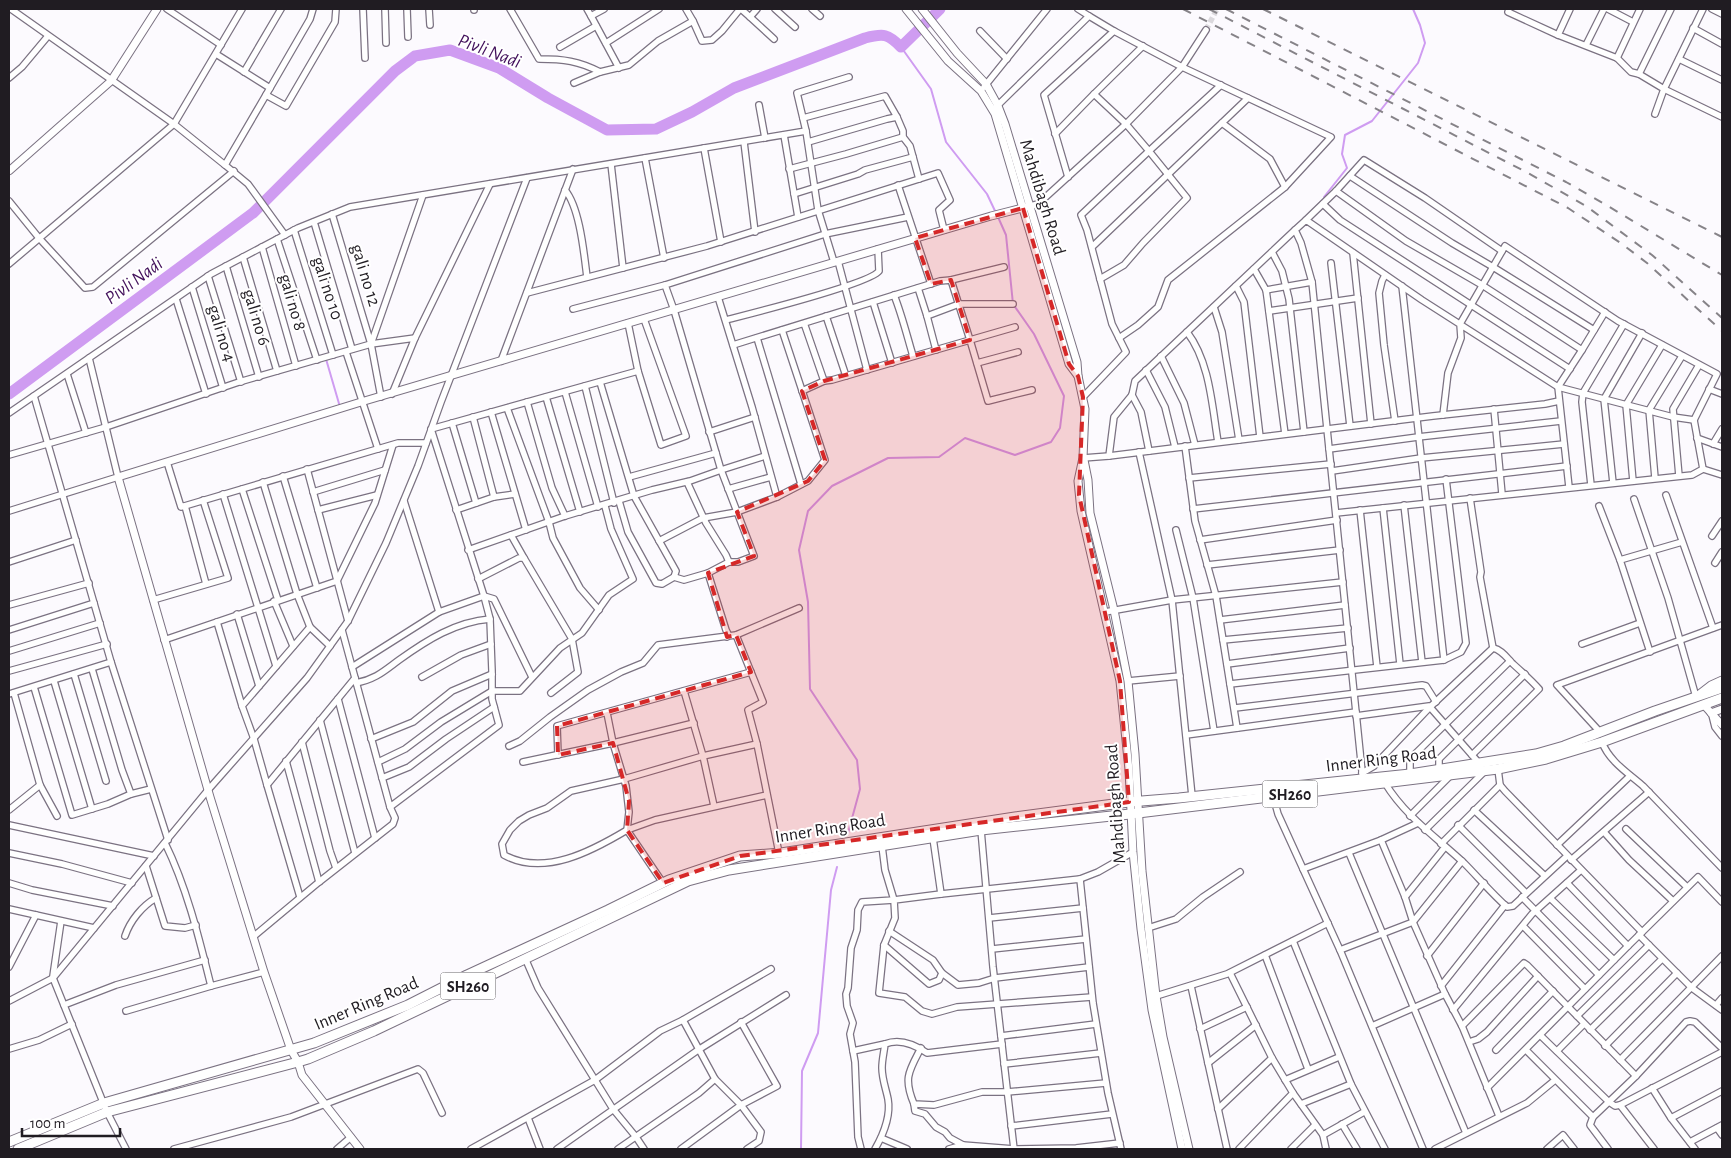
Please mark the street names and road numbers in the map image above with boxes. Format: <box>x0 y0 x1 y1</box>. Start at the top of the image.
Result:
street label: Mahdibagh Road <box>1016 137 1068 257</box>
street label: gali no 12 <box>347 242 383 309</box>
street label: gali no 10 <box>308 254 346 322</box>
street label: gali no 8 <box>275 272 309 333</box>
street label: gali no 6 <box>239 287 273 348</box>
street label: gali no 4 <box>204 303 238 364</box>
street label: Mahdibagh Road <box>1103 744 1129 864</box>
street label: Inner Ring Road <box>1325 744 1437 776</box>
road number: SH260 <box>1262 781 1318 808</box>
street label: Inner Ring Road <box>774 811 887 847</box>
road number: SH260 <box>440 972 496 999</box>
street label: Inner Ring Road <box>312 974 421 1034</box>

